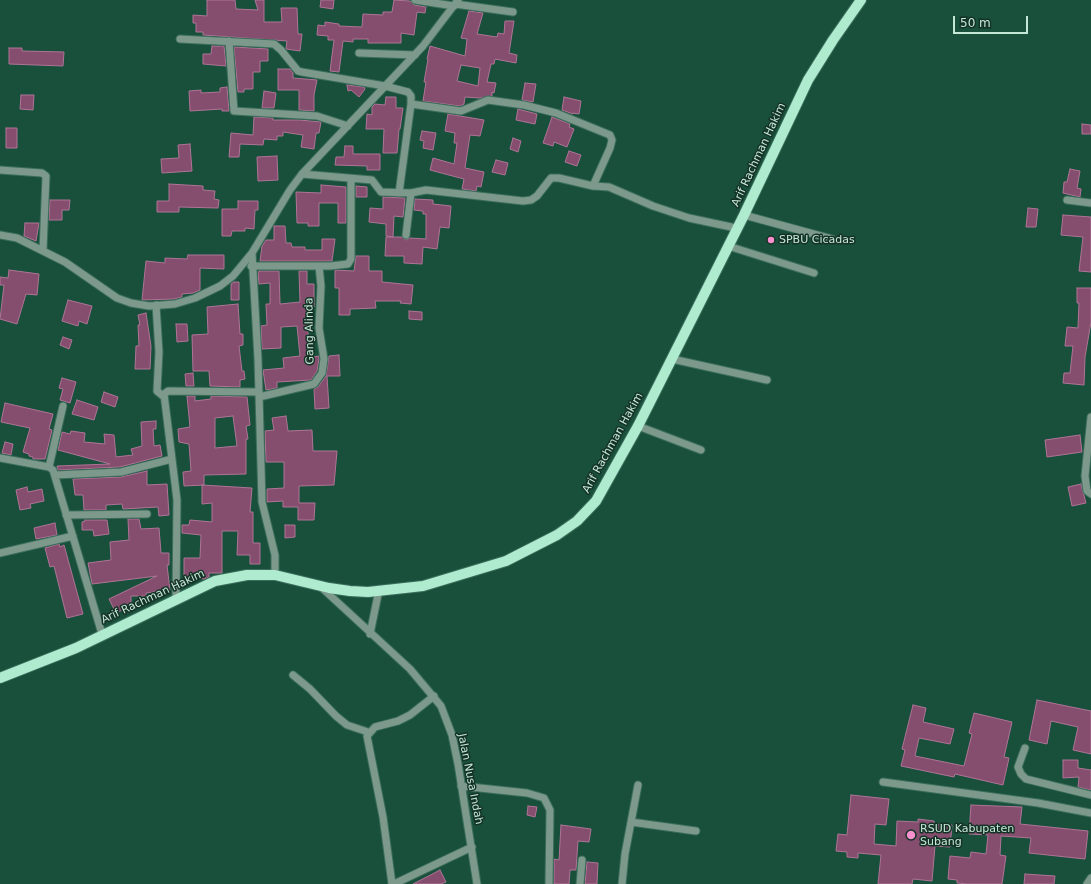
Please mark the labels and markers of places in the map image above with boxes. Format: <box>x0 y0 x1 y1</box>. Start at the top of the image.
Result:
place label: SPBU Cicadas <box>779 233 855 247</box>
marker: SPBU Cicadas <box>766 235 776 245</box>
place label: RSUD Kabupaten Subang <box>920 822 1014 848</box>
marker: RSUD Kabupaten Subang <box>905 829 917 841</box>

